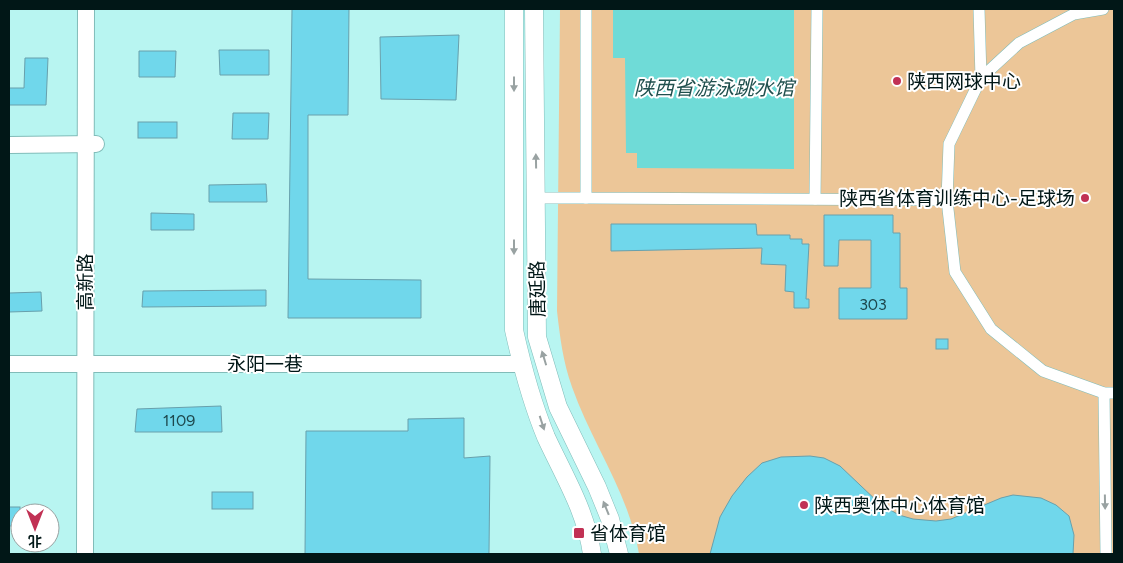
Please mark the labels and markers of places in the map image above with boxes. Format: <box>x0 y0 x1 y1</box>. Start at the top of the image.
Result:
place label: 陕西网球中心 <box>907 70 1021 93</box>
marker: 陕西网球中心 <box>891 75 903 87</box>
place label: 陕西省体育训练中心-足球场 <box>839 187 1075 210</box>
marker: 陕西省体育训练中心-足球场 <box>1079 192 1091 204</box>
place label: 陕西奥体中心体育馆 <box>814 494 985 517</box>
marker: 陕西奥体中心体育馆 <box>798 499 810 511</box>
place label: 省体育馆 <box>590 522 666 545</box>
marker: 省体育馆 <box>572 526 586 540</box>

